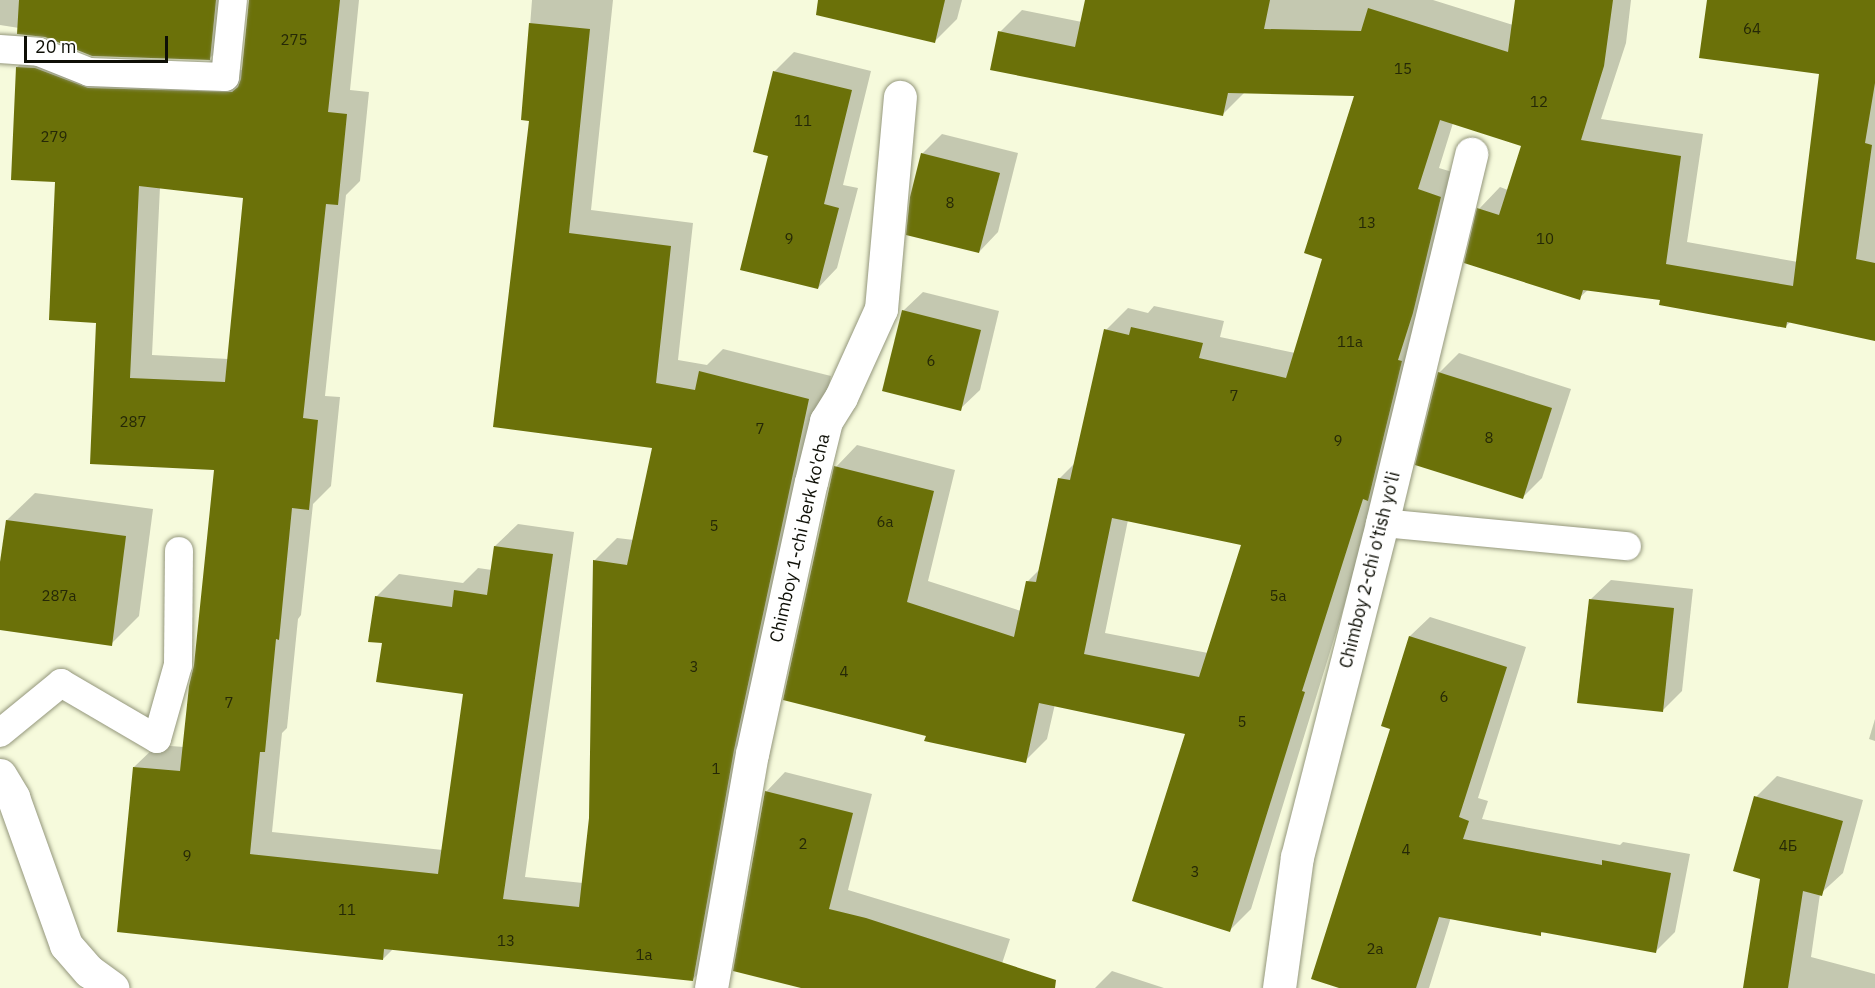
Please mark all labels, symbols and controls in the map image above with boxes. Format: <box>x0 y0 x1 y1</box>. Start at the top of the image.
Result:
house number: 64 <box>1743 20 1761 38</box>
scale bar <box>27 24 171 62</box>
house number: 275 <box>281 31 307 49</box>
text: 20 m <box>35 35 77 58</box>
house number: 15 <box>1394 60 1412 78</box>
house number: 12 <box>1530 93 1548 111</box>
house number: 11 <box>794 112 812 130</box>
house number: 279 <box>41 128 67 146</box>
house number: 8 <box>946 194 954 212</box>
house number: 13 <box>1358 214 1376 232</box>
house number: 9 <box>785 230 793 248</box>
house number: 10 <box>1536 230 1554 248</box>
house number: 11a <box>1337 333 1363 351</box>
house number: 6 <box>927 352 935 370</box>
house number: 7 <box>1230 387 1238 405</box>
house number: 287 <box>120 413 146 431</box>
house number: 7 <box>756 420 764 438</box>
house number: 8 <box>1485 429 1493 447</box>
street label: Chimboy 1-chi berk ko'cha <box>765 431 835 645</box>
house number: 9 <box>1334 432 1342 450</box>
street label: Chimboy 2-chi o'tish yo'li <box>1335 469 1405 671</box>
house number: 6a <box>876 513 894 531</box>
house number: 5 <box>710 517 718 535</box>
house number: 287a <box>41 587 77 605</box>
house number: 5a <box>1269 587 1287 605</box>
house number: 3 <box>690 658 698 676</box>
house number: 4 <box>840 663 848 681</box>
house number: 6 <box>1440 688 1448 706</box>
house number: 7 <box>225 694 233 712</box>
house number: 5 <box>1238 713 1246 731</box>
house number: 1 <box>712 760 720 778</box>
house number: 2 <box>799 835 807 853</box>
house number: 4Б <box>1779 837 1797 855</box>
house number: 4 <box>1402 841 1410 859</box>
house number: 9 <box>183 847 191 865</box>
house number: 3 <box>1191 863 1199 881</box>
house number: 11 <box>338 901 356 919</box>
house number: 13 <box>497 932 515 950</box>
house number: 2a <box>1366 940 1384 958</box>
house number: 1a <box>635 946 653 964</box>

